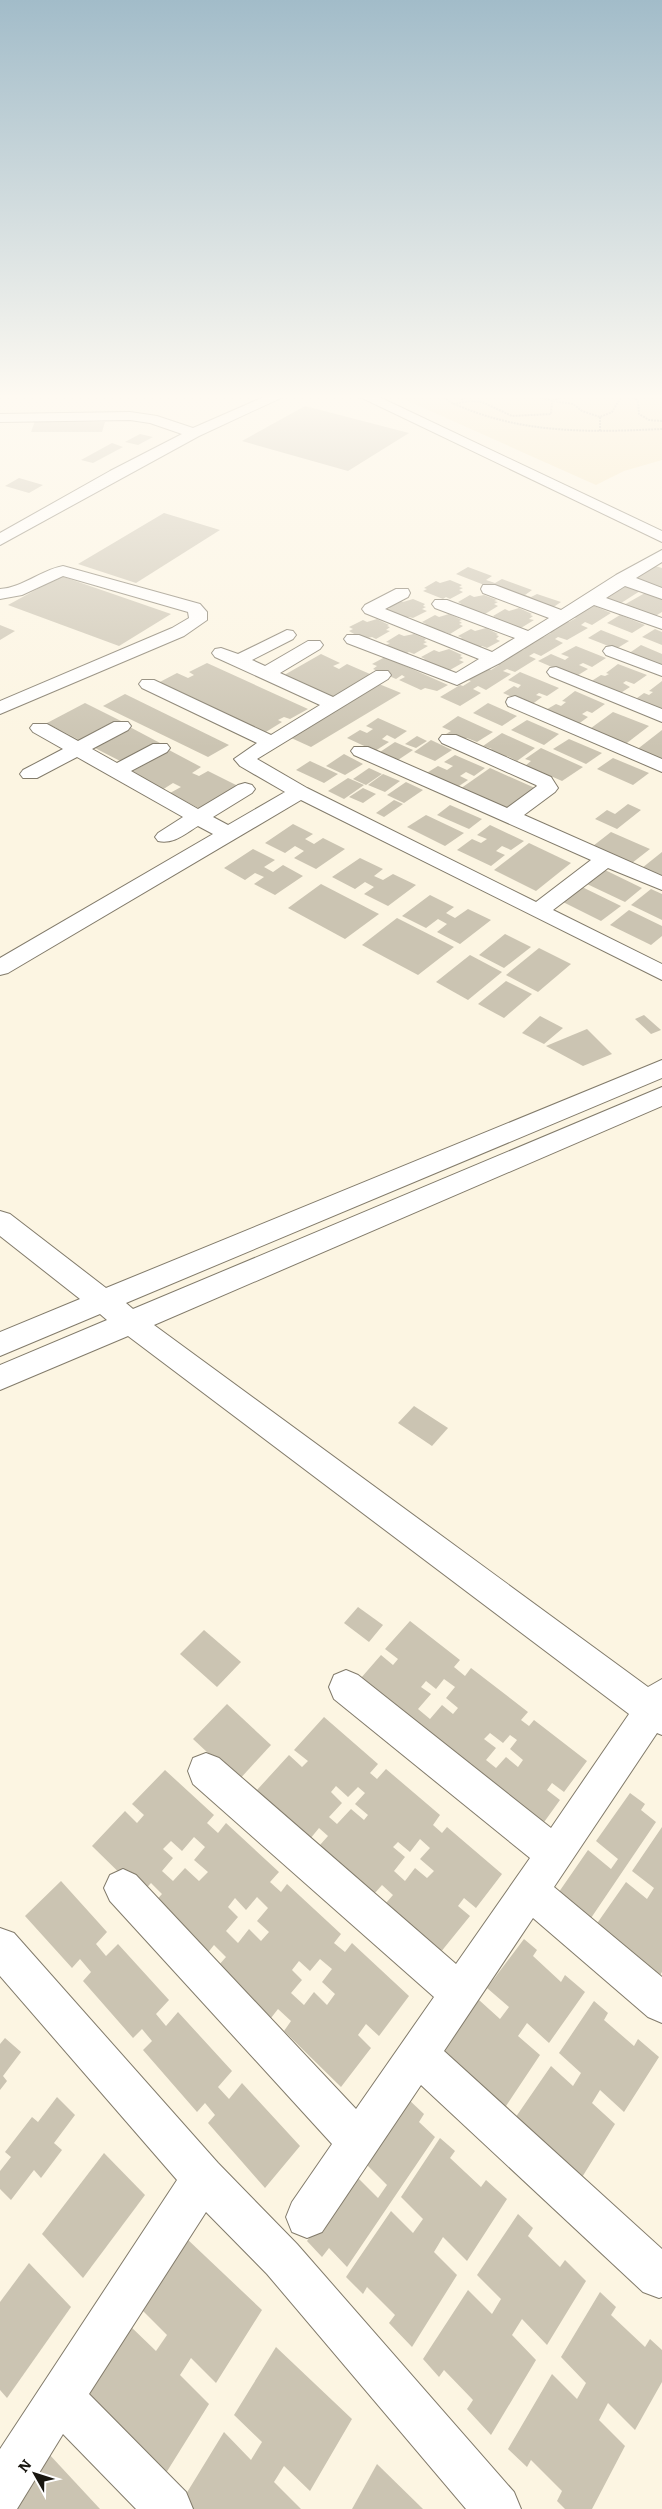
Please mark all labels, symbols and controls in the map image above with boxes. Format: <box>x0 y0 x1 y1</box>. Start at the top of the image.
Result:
north arrow <box>10 2449 60 2499</box>
text: N <box>13 2454 36 2476</box>

